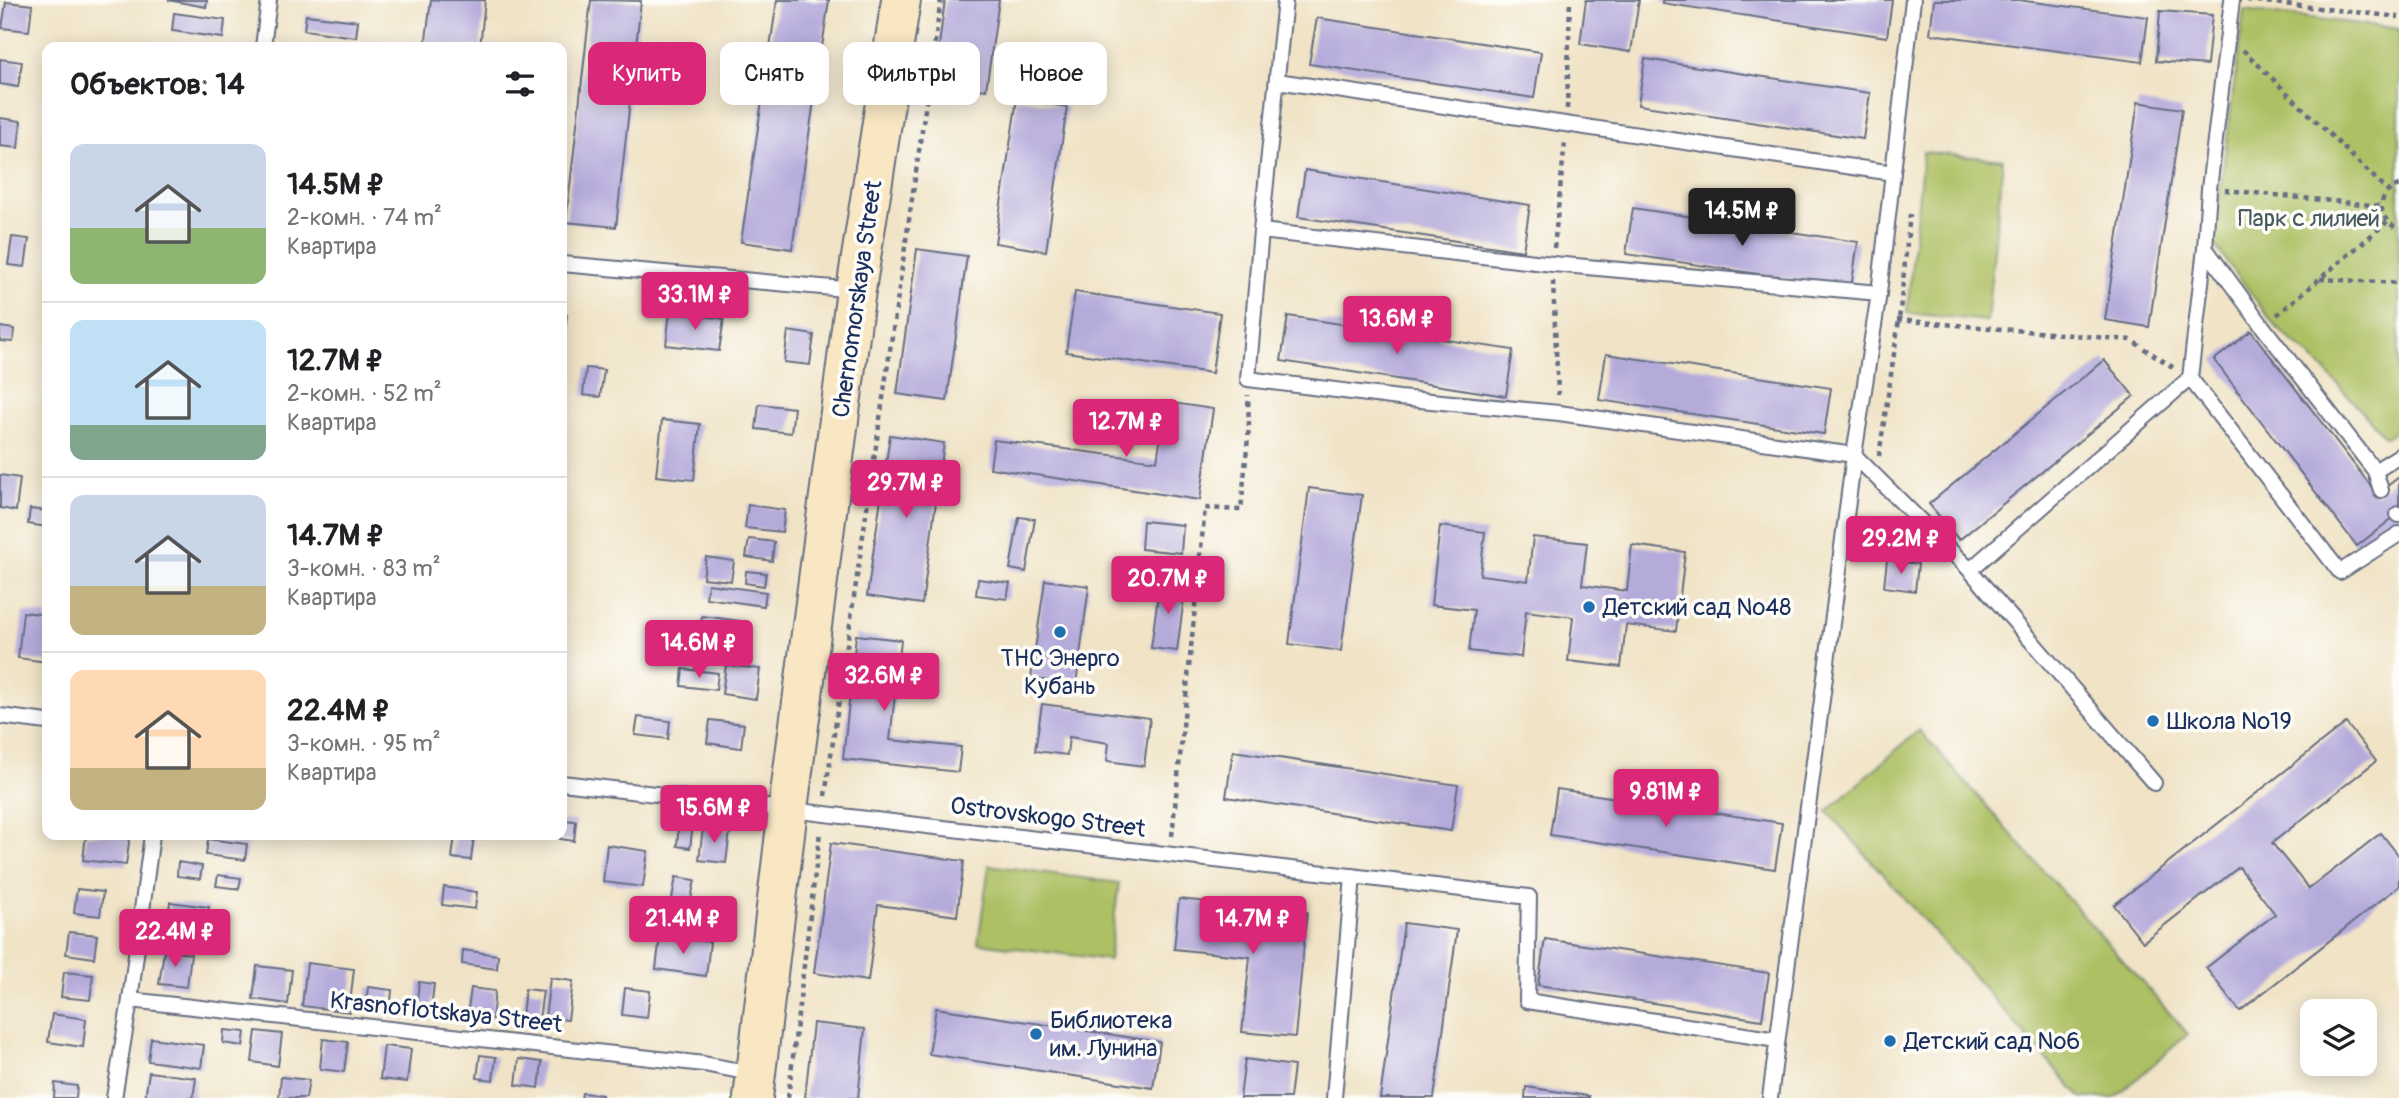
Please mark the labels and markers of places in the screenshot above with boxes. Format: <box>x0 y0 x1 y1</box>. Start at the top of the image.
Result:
pin: 14.5M ₽ <box>1677 188 1807 248</box>
pin: 33.1M ₽ <box>630 272 760 332</box>
pin: 13.6M ₽ <box>1332 296 1462 356</box>
pin: 12.7M ₽ <box>1061 400 1191 459</box>
pin: 29.7M ₽ <box>841 461 971 520</box>
pin: 29.2M ₽ <box>1836 516 1966 576</box>
pin: 20.7M ₽ <box>1103 556 1233 616</box>
place label: Детский сад №48 <box>1602 593 1791 622</box>
marker: Детский сад №48 <box>1581 599 1597 615</box>
pin: 14.6M ₽ <box>634 620 764 680</box>
marker: ТНС Энерго Кубань <box>1052 624 1068 640</box>
place label: ТНС Энерго Кубань <box>1000 644 1120 701</box>
pin: 32.6M ₽ <box>819 654 949 713</box>
place label: Школа №19 <box>2167 707 2292 736</box>
marker: Школа №19 <box>2145 713 2161 729</box>
pin: 9.81M ₽ <box>1601 770 1731 829</box>
pin: 15.6M ₽ <box>649 786 779 845</box>
pin: 21.4M ₽ <box>618 897 748 956</box>
pin: 14.7M ₽ <box>1188 897 1318 956</box>
pin: 22.4M ₽ <box>110 909 240 969</box>
place label: Библиотека им. Лунина <box>1050 1006 1172 1063</box>
marker: Библиотека им. Лунина <box>1028 1026 1044 1042</box>
place label: Детский сад №6 <box>1903 1027 2080 1056</box>
marker: Детский сад №6 <box>1882 1033 1898 1049</box>

